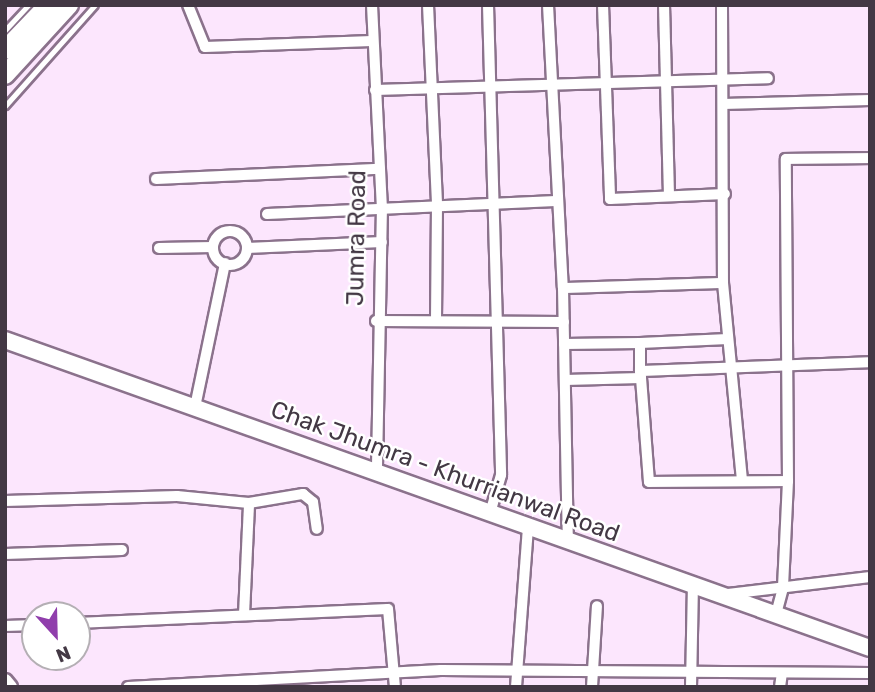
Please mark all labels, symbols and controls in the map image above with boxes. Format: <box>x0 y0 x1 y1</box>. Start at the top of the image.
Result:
street label: Jumra Road <box>341 170 373 306</box>
street label: Chak Jhumra - Khurrianwal Road <box>267 395 623 549</box>
north arrow <box>21 601 91 671</box>
text: N <box>53 641 74 667</box>

